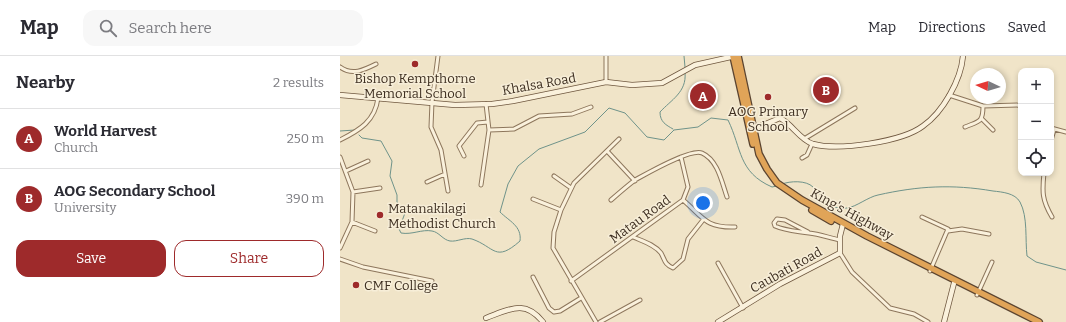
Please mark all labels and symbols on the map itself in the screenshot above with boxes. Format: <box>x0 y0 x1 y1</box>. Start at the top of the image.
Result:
marker: Bishop Kempthorne Memorial School <box>410 59 420 69</box>
north arrow <box>970 68 1006 104</box>
street label: Khalsa Road <box>501 70 577 98</box>
place label: Bishop Kempthorne Memorial School <box>354 71 476 101</box>
pin: B <box>813 75 839 105</box>
pin: A <box>690 81 716 111</box>
marker: AOG Primary School <box>763 92 773 102</box>
place label: AOG Primary School <box>728 104 808 134</box>
street label: King's Highway <box>808 185 896 243</box>
street label: Matau Road <box>607 192 674 246</box>
your location <box>693 193 713 213</box>
place label: Matanakilagi Methodist Church <box>388 201 496 231</box>
marker: Matanakilagi Methodist Church <box>375 210 385 220</box>
street label: Caubati Road <box>748 244 825 296</box>
place label: CMF College <box>364 278 438 293</box>
marker: CMF College <box>351 280 361 290</box>

